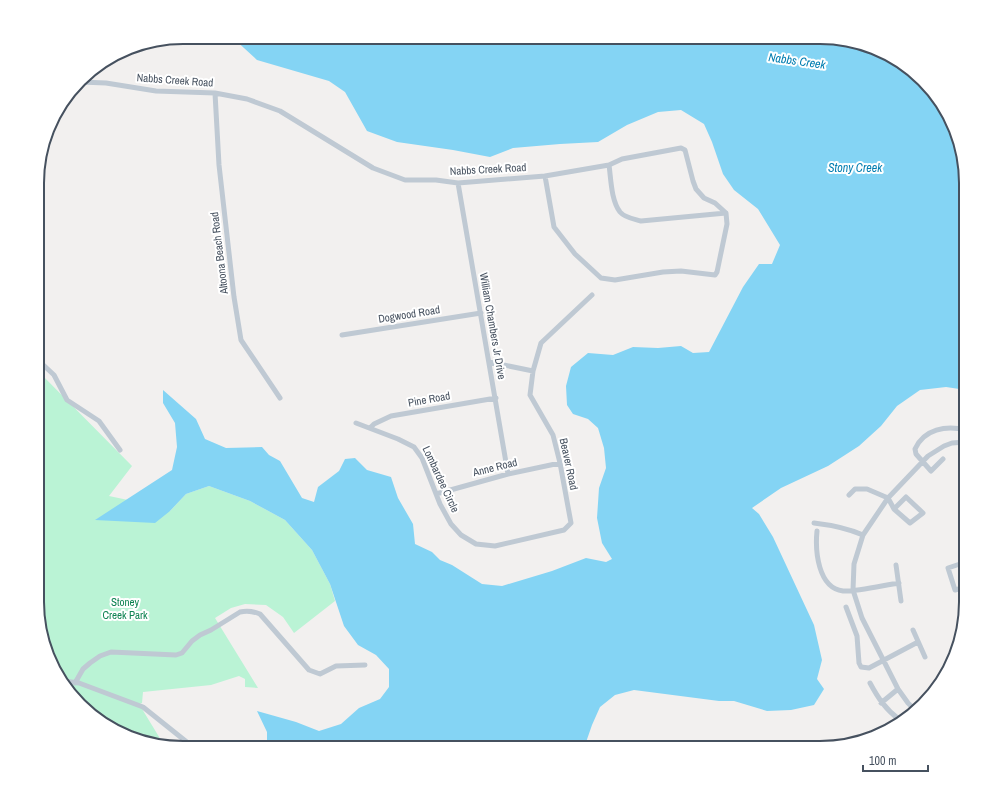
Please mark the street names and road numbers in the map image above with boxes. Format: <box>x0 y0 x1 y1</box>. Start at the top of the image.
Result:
street label: Nabbs Creek Road <box>136 70 214 90</box>
street label: Nabbs Creek Road <box>449 160 527 178</box>
street label: Altoona Beach Road <box>207 211 231 296</box>
street label: William Chambers Jr Drive <box>477 271 509 381</box>
street label: Dogwood Road <box>377 302 441 326</box>
street label: Pine Road <box>407 388 451 410</box>
street label: Beaver Road <box>557 437 581 491</box>
street label: Lombardee Circle <box>420 444 462 514</box>
street label: Anne Road <box>470 455 519 479</box>

